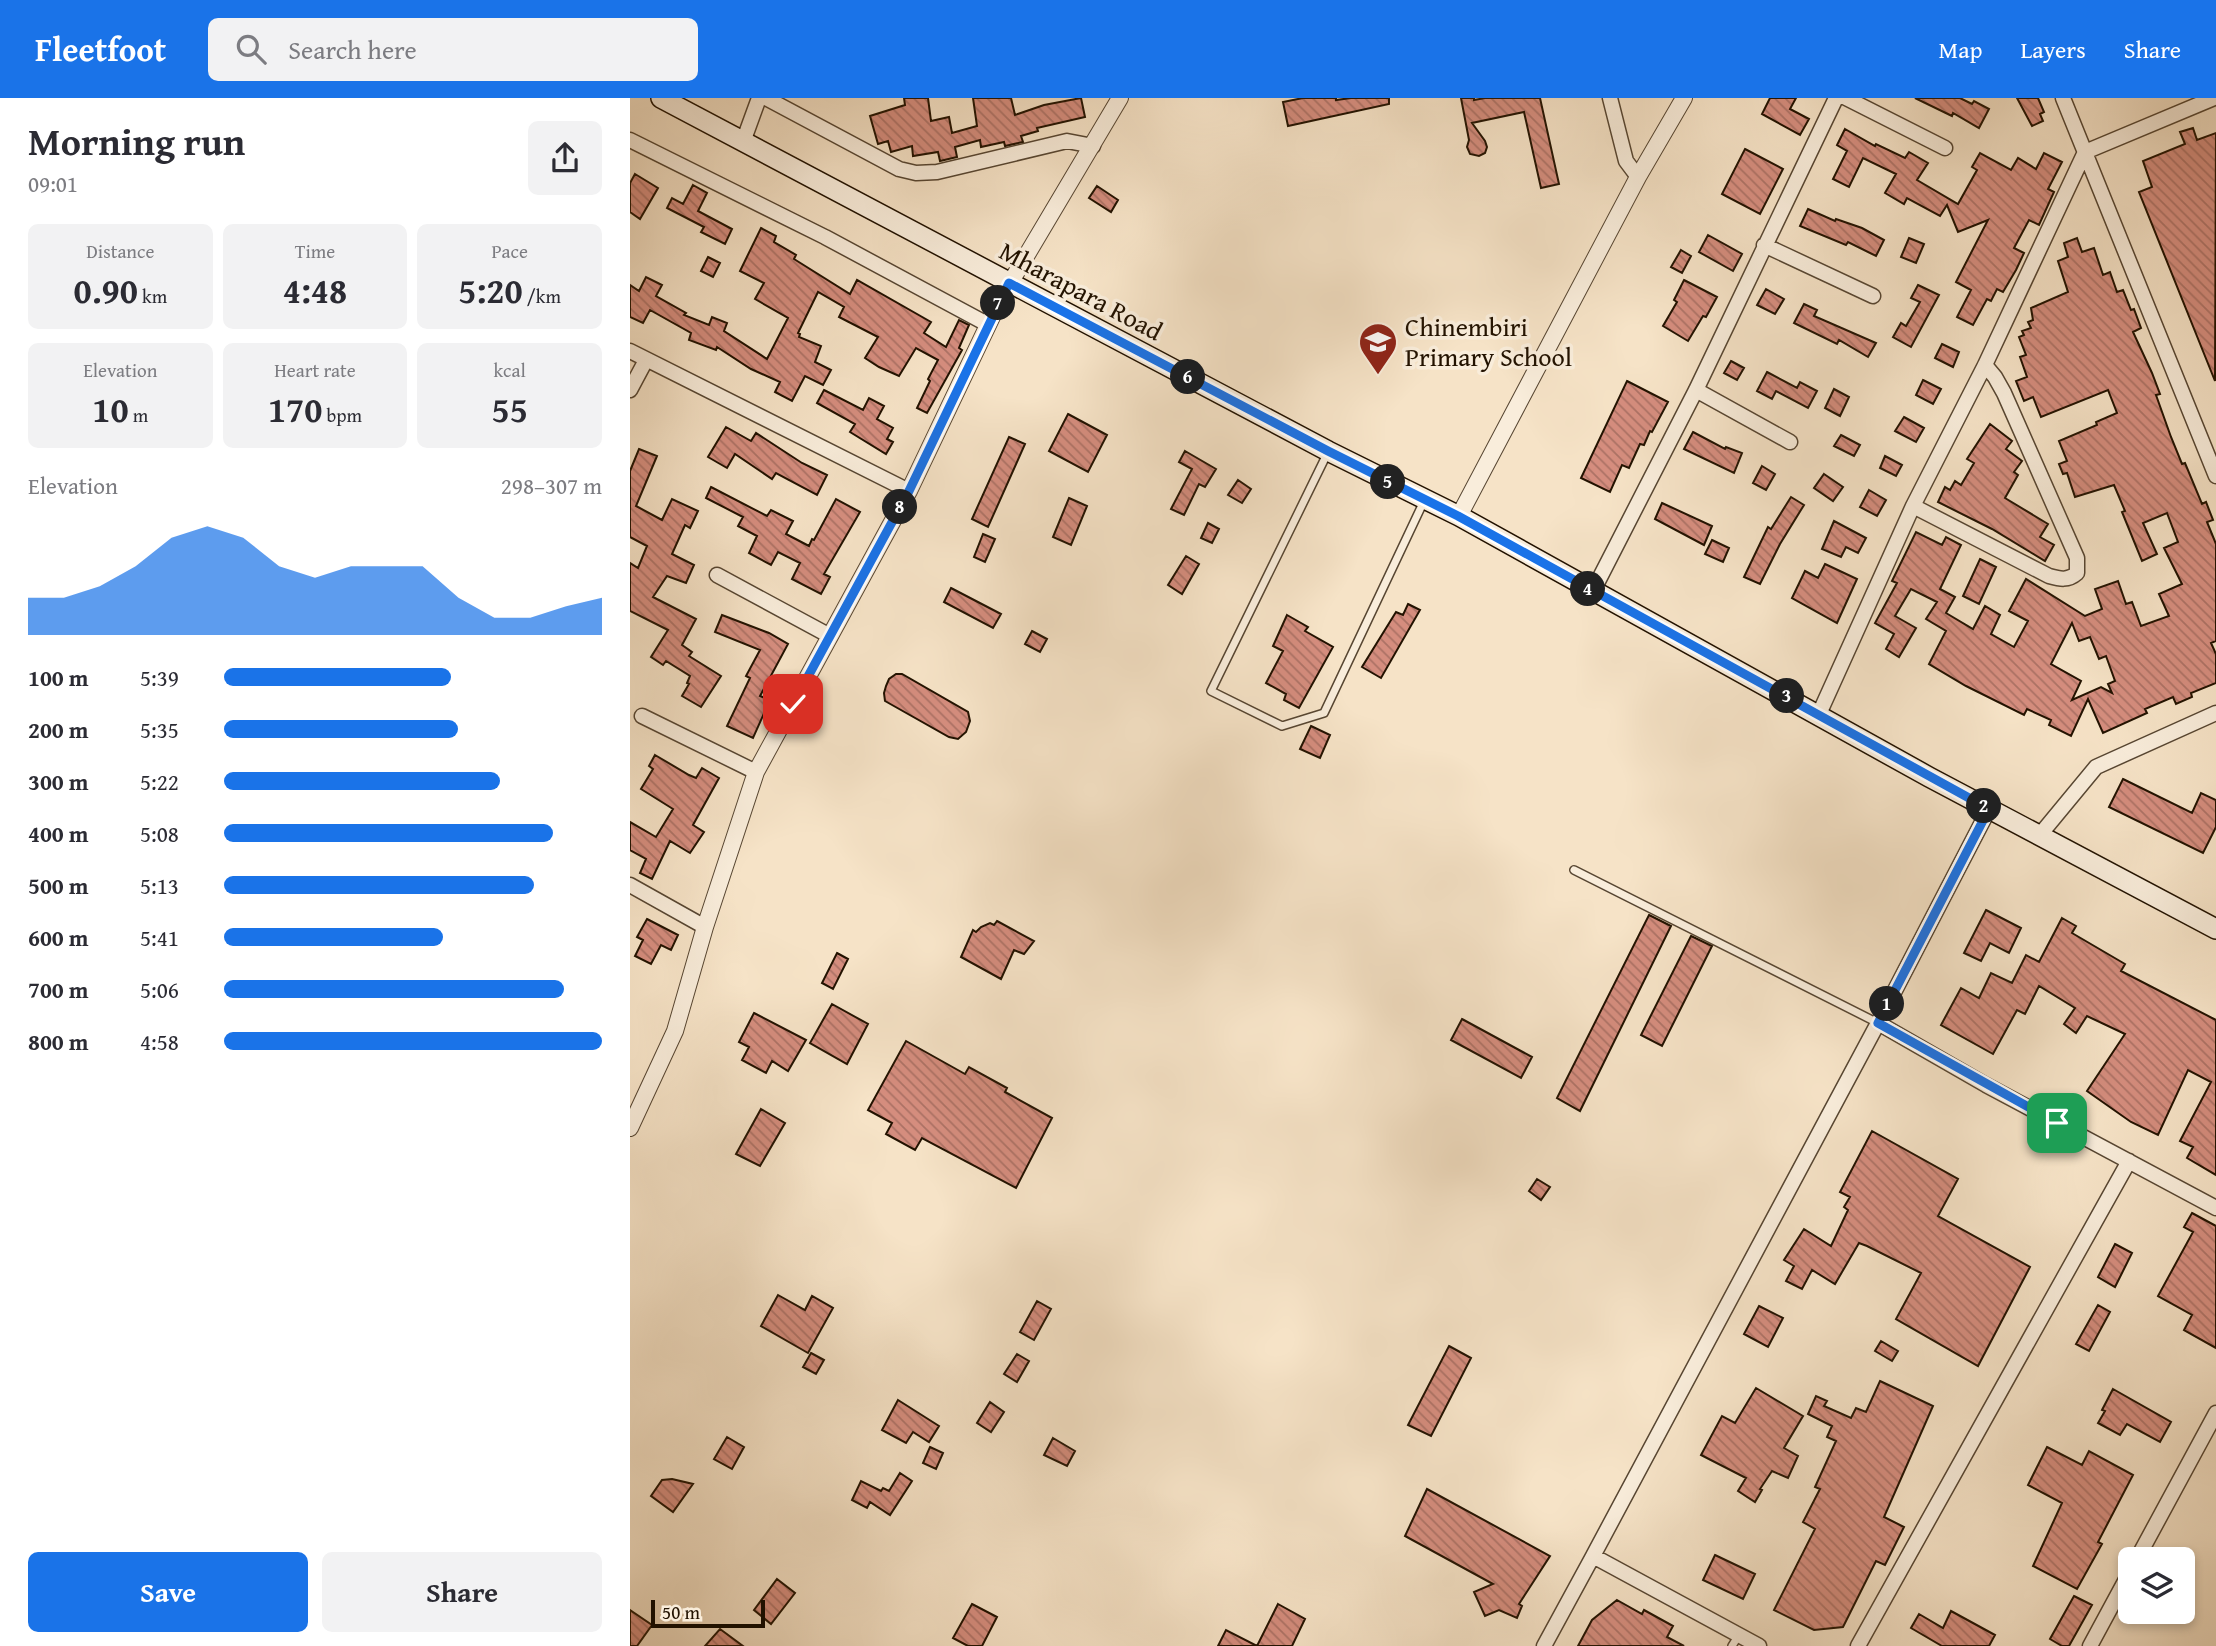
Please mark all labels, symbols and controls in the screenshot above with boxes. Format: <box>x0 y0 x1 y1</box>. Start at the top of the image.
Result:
search box <box>208 18 698 81</box>
text: Fleetfoot <box>35 25 166 73</box>
icon: search <box>232 30 270 68</box>
text: Search here <box>288 30 417 69</box>
text: Map <box>1939 32 1982 67</box>
text: Layers <box>2020 32 2086 67</box>
text: Share <box>2124 32 2181 67</box>
text: Morning run <box>28 113 245 169</box>
button: share <box>528 121 602 195</box>
text: 09:01 <box>28 167 78 200</box>
street label: Mharapara Road <box>993 231 1170 350</box>
text: Distance <box>86 237 154 265</box>
text: Time <box>295 237 335 265</box>
text: Pace <box>491 237 528 265</box>
text: 0.90 <box>74 265 138 316</box>
text: 4:48 <box>283 265 347 316</box>
text: 5:20 <box>458 265 523 316</box>
text: km <box>138 282 167 310</box>
text: /km <box>523 282 561 310</box>
pin: 7 <box>980 286 1016 320</box>
text: 7 <box>993 288 1002 316</box>
place label: Chinembiri Primary School <box>1405 307 1572 376</box>
school or university icon: Chinembiri Primary School <box>1357 321 1399 376</box>
text: Elevation <box>83 356 158 384</box>
text: Heart rate <box>274 356 356 384</box>
text: kcal <box>493 356 526 384</box>
pin: 6 <box>1170 360 1206 394</box>
text: 6 <box>1183 362 1192 390</box>
text: 10 <box>92 384 129 435</box>
text: 170 <box>268 384 322 435</box>
text: 55 <box>492 384 528 435</box>
text: m <box>129 401 148 429</box>
text: bpm <box>322 401 362 429</box>
pin: 5 <box>1370 464 1406 500</box>
text: 5 <box>1383 467 1392 495</box>
text: Elevation <box>28 469 118 502</box>
text: 298–307 m <box>501 469 602 502</box>
pin: 8 <box>882 490 918 524</box>
text: 8 <box>895 492 904 520</box>
pin: 4 <box>1570 572 1606 606</box>
text: 4 <box>1583 574 1592 602</box>
text: 100 m <box>28 661 89 694</box>
text: 5:39 <box>140 661 179 694</box>
pin <box>763 674 823 734</box>
pin: 3 <box>1770 678 1804 714</box>
text: 3 <box>1782 681 1791 709</box>
icon: check <box>774 685 812 723</box>
text: 200 m <box>28 713 89 746</box>
text: 5:35 <box>140 713 179 746</box>
text: 300 m <box>28 765 89 798</box>
text: 5:22 <box>140 765 179 798</box>
pin: 2 <box>1966 788 2002 824</box>
text: 2 <box>1979 791 1988 819</box>
text: 400 m <box>28 817 89 850</box>
text: 5:08 <box>140 817 179 850</box>
text: 500 m <box>28 869 89 902</box>
text: 5:13 <box>140 869 179 902</box>
text: 600 m <box>28 921 89 954</box>
text: 5:41 <box>140 921 179 954</box>
text: 700 m <box>28 973 89 1006</box>
text: 5:06 <box>140 973 179 1006</box>
pin: 1 <box>1870 986 1904 1021</box>
text: 1 <box>1882 989 1891 1017</box>
text: 800 m <box>28 1025 89 1058</box>
text: 4:58 <box>140 1025 179 1058</box>
pin <box>2027 1093 2087 1153</box>
icon: arrive <box>2038 1104 2076 1142</box>
map controls <box>2118 1547 2195 1624</box>
button: layers <box>2118 1547 2195 1624</box>
button: Save <box>28 1552 308 1632</box>
button: Share <box>322 1552 602 1632</box>
scale bar <box>651 1597 765 1629</box>
text: 50 m <box>662 1598 700 1626</box>

